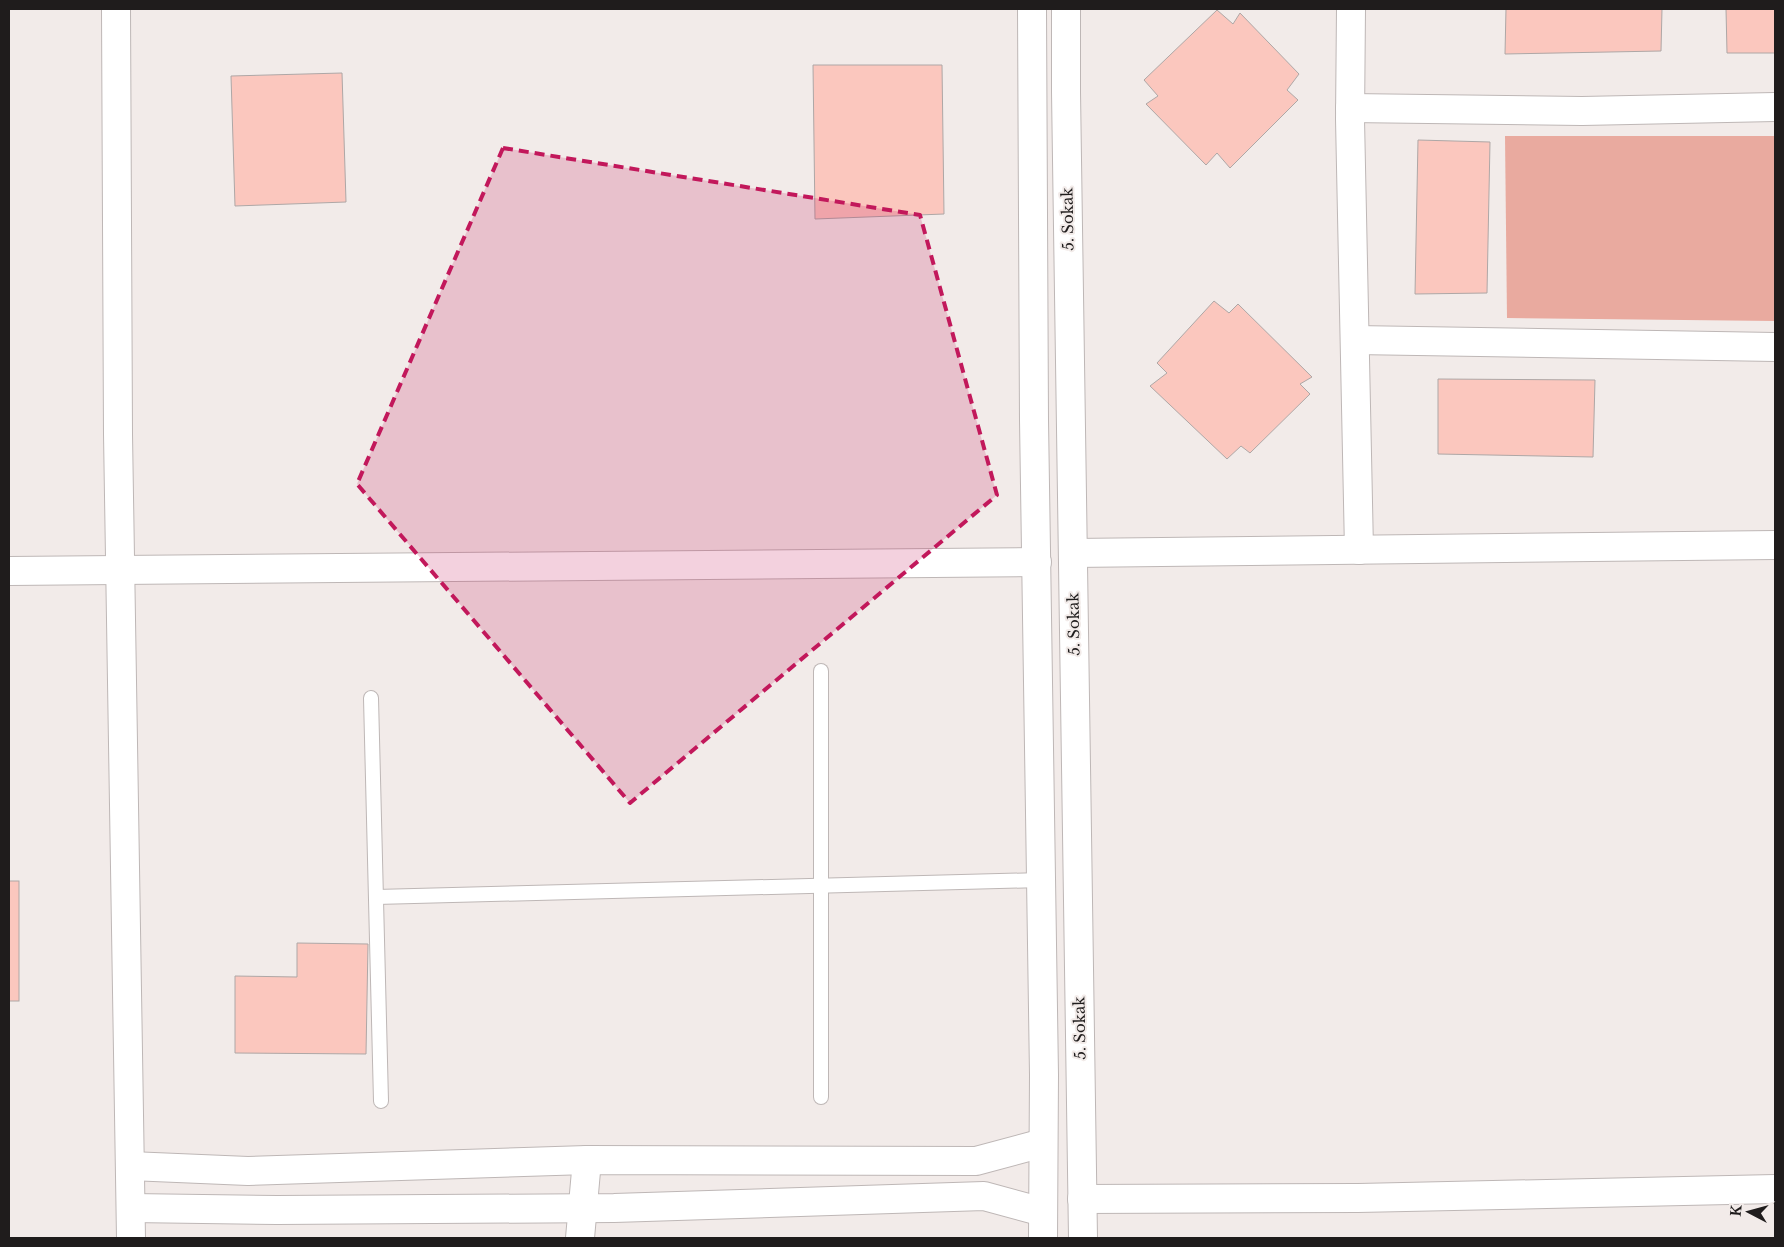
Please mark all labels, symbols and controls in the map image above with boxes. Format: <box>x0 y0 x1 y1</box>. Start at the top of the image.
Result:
street label: 5. Sokak <box>1057 187 1078 251</box>
street label: 5. Sokak <box>1063 592 1084 656</box>
street label: 5. Sokak <box>1069 996 1090 1060</box>
north arrow <box>1724 1187 1774 1237</box>
text: K <box>1727 1203 1746 1217</box>

